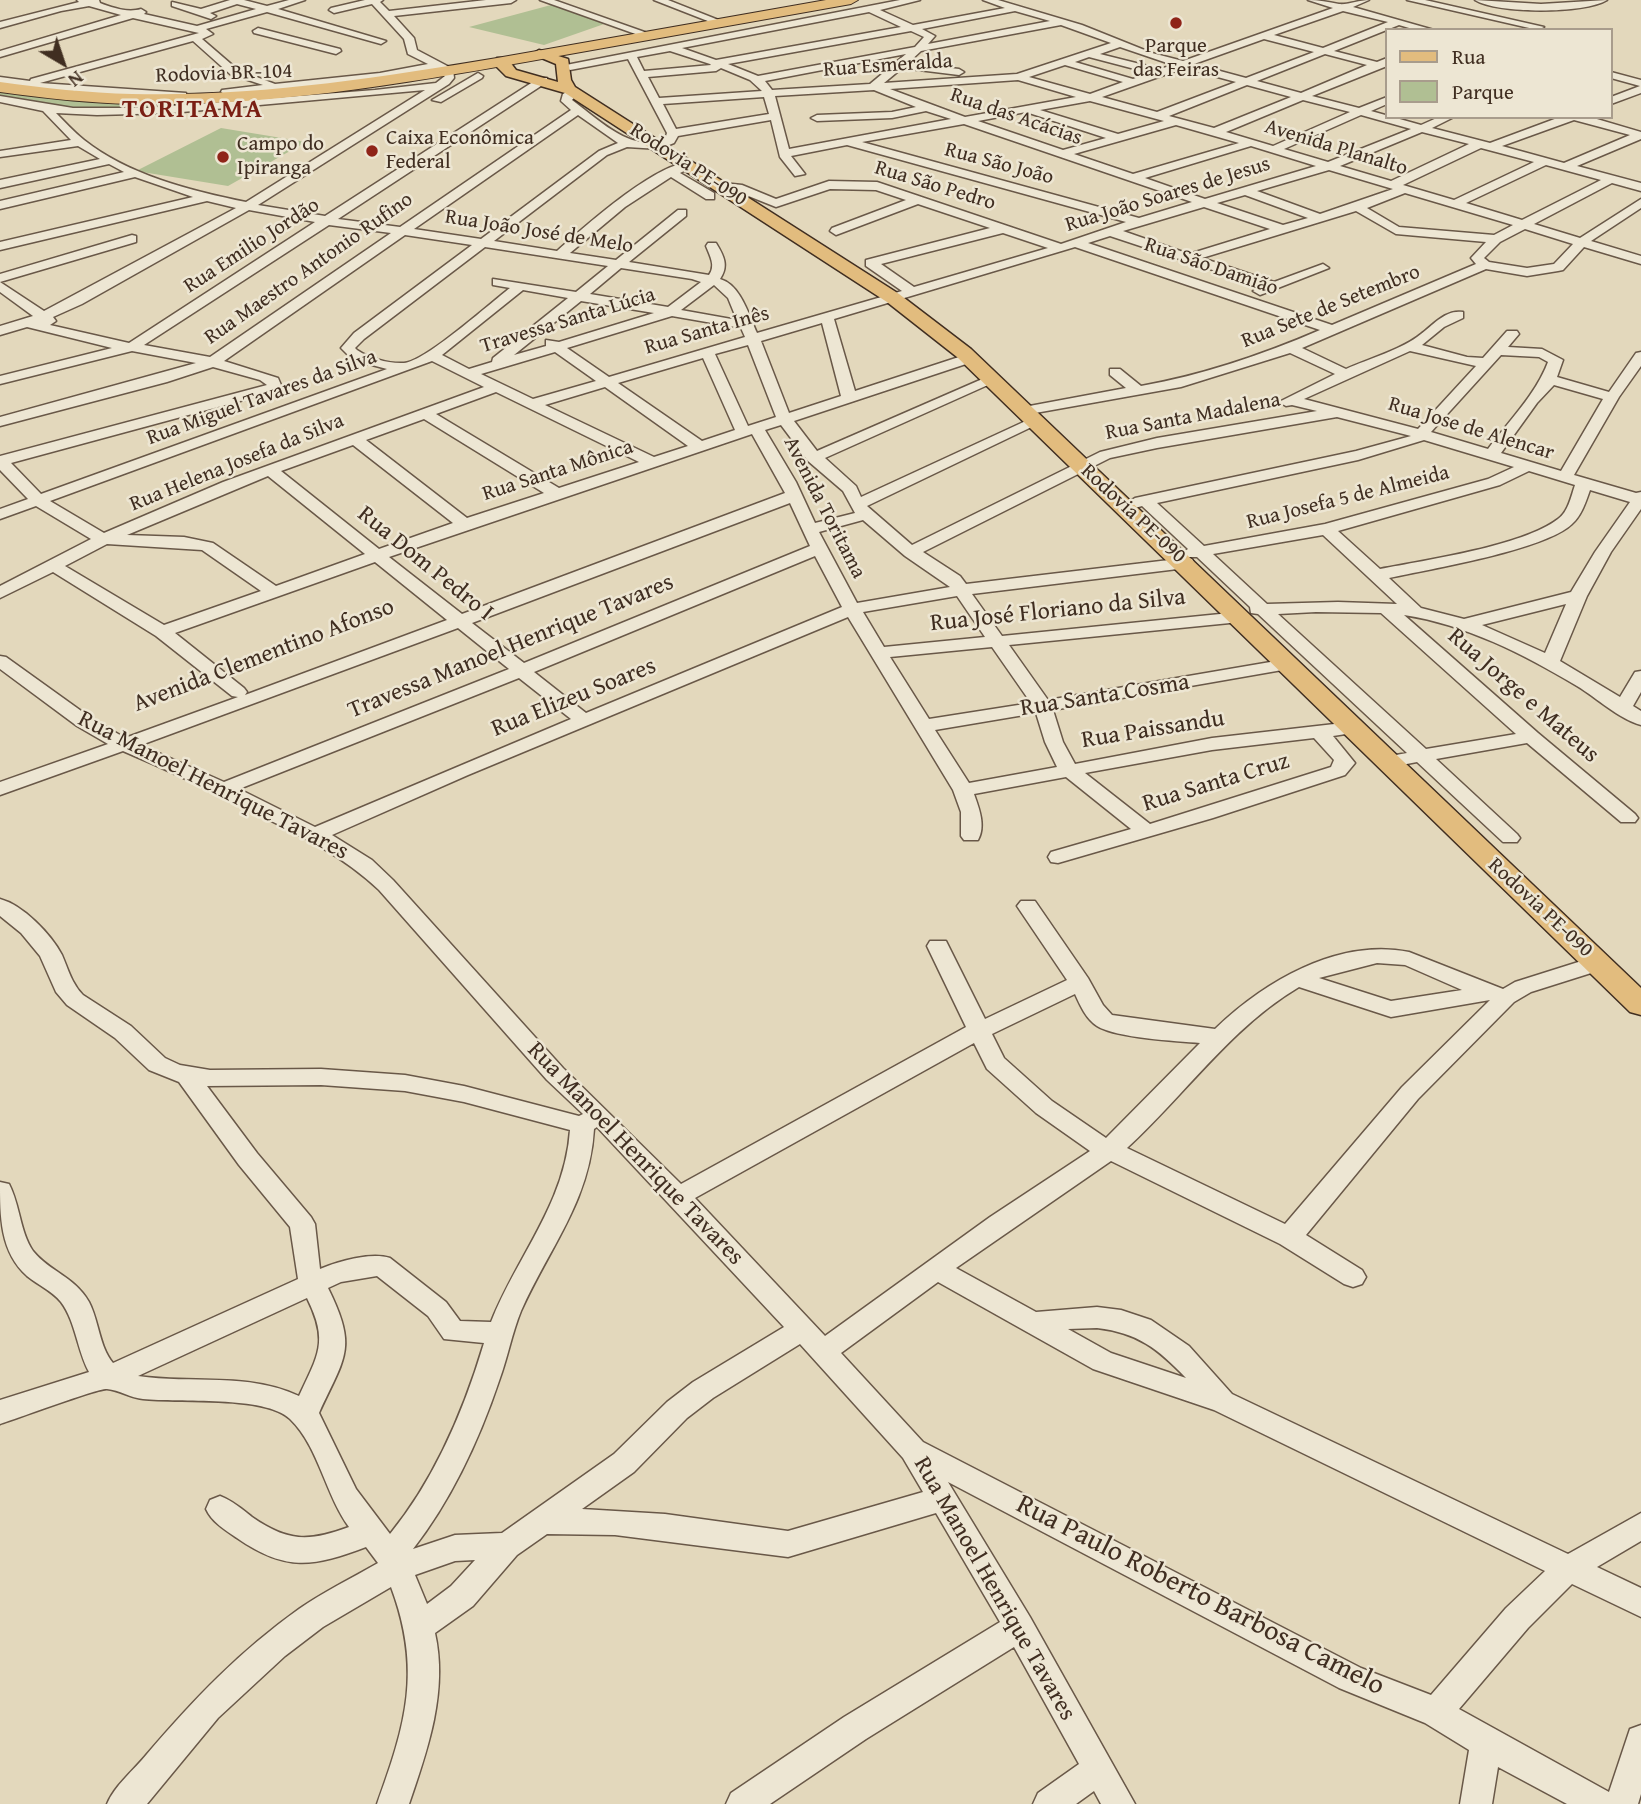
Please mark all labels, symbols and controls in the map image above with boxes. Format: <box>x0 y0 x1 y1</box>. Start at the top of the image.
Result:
marker: Parque das Feiras <box>1168 15 1184 31</box>
north arrow <box>28 28 98 98</box>
legend <box>1386 28 1613 119</box>
place label: Parque das Feiras <box>1133 34 1219 84</box>
text: Rua <box>1452 41 1485 72</box>
street label: Rua Esmeralda <box>823 49 953 83</box>
street label: Rodovia BR-104 <box>155 59 293 89</box>
text: N <box>62 64 90 94</box>
text: Parque <box>1452 76 1514 107</box>
street label: Rua das Acácias <box>947 83 1085 151</box>
district label: TORITAMA <box>123 94 263 126</box>
street label: Avenida Planalto <box>1262 114 1410 182</box>
street label: Rodovia PE-090 <box>625 118 751 212</box>
place label: Caixa Econômica Federal <box>386 126 534 176</box>
place label: Campo do Ipiranga <box>237 132 324 182</box>
street label: Rua São João <box>942 137 1056 191</box>
marker: Caixa Econômica Federal <box>364 143 380 159</box>
marker: Campo do Ipiranga <box>215 149 231 165</box>
street label: Rua João Soares de Jesus <box>1063 152 1273 238</box>
street label: Rua São Pedro <box>872 156 998 216</box>
street label: Rua Maestro Antonio Rufino <box>200 187 418 351</box>
street label: Rua Emilio Jordão <box>180 193 324 299</box>
street label: Rua João José de Melo <box>443 205 635 259</box>
street label: Rua São Damião <box>1141 232 1281 302</box>
street label: Rua Sete de Setembro <box>1238 260 1424 354</box>
street label: Travessa Santa Lúcia <box>478 282 658 360</box>
street label: Rua Santa Inês <box>642 301 772 361</box>
street label: Rua Miguel Tavares da Silva <box>144 345 380 451</box>
street label: Rua Santa Madalena <box>1103 388 1283 446</box>
street label: Rua Jose de Alencar <box>1385 392 1557 466</box>
street label: Rua Helena Josefa da Silva <box>126 409 348 517</box>
street label: Avenida Toritama <box>777 433 871 583</box>
street label: Rua Santa Mônica <box>480 435 636 507</box>
street label: Rodovia PE-090 <box>1075 459 1191 569</box>
street label: Rua Josefa 5 de Almeida <box>1244 461 1452 535</box>
street label: Rua Dom Pedro I <box>351 500 499 628</box>
street label: Travessa Manoel Henrique Tavares <box>344 568 678 726</box>
street label: Rua José Floriano da Silva <box>929 583 1187 639</box>
street label: Avenida Clementino Afonso <box>130 593 398 719</box>
street label: Rua Jorge e Mateus <box>1441 622 1605 770</box>
street label: Rua Elizeu Soares <box>488 652 660 744</box>
street label: Rua Santa Cosma <box>1018 668 1192 724</box>
street label: Rua Manoel Henrique Tavares <box>73 705 353 867</box>
street label: Rua Paissandu <box>1080 705 1226 755</box>
street label: Rua Santa Cruz <box>1139 747 1293 819</box>
street label: Rodovia PE-090 <box>1482 853 1598 963</box>
street label: Rua Manoel Henrique Tavares <box>521 1036 749 1272</box>
street label: Rua Manoel Henrique Tavares <box>907 1452 1081 1726</box>
street label: Rua Paulo Roberto Barbosa Camelo <box>1010 1488 1390 1704</box>

